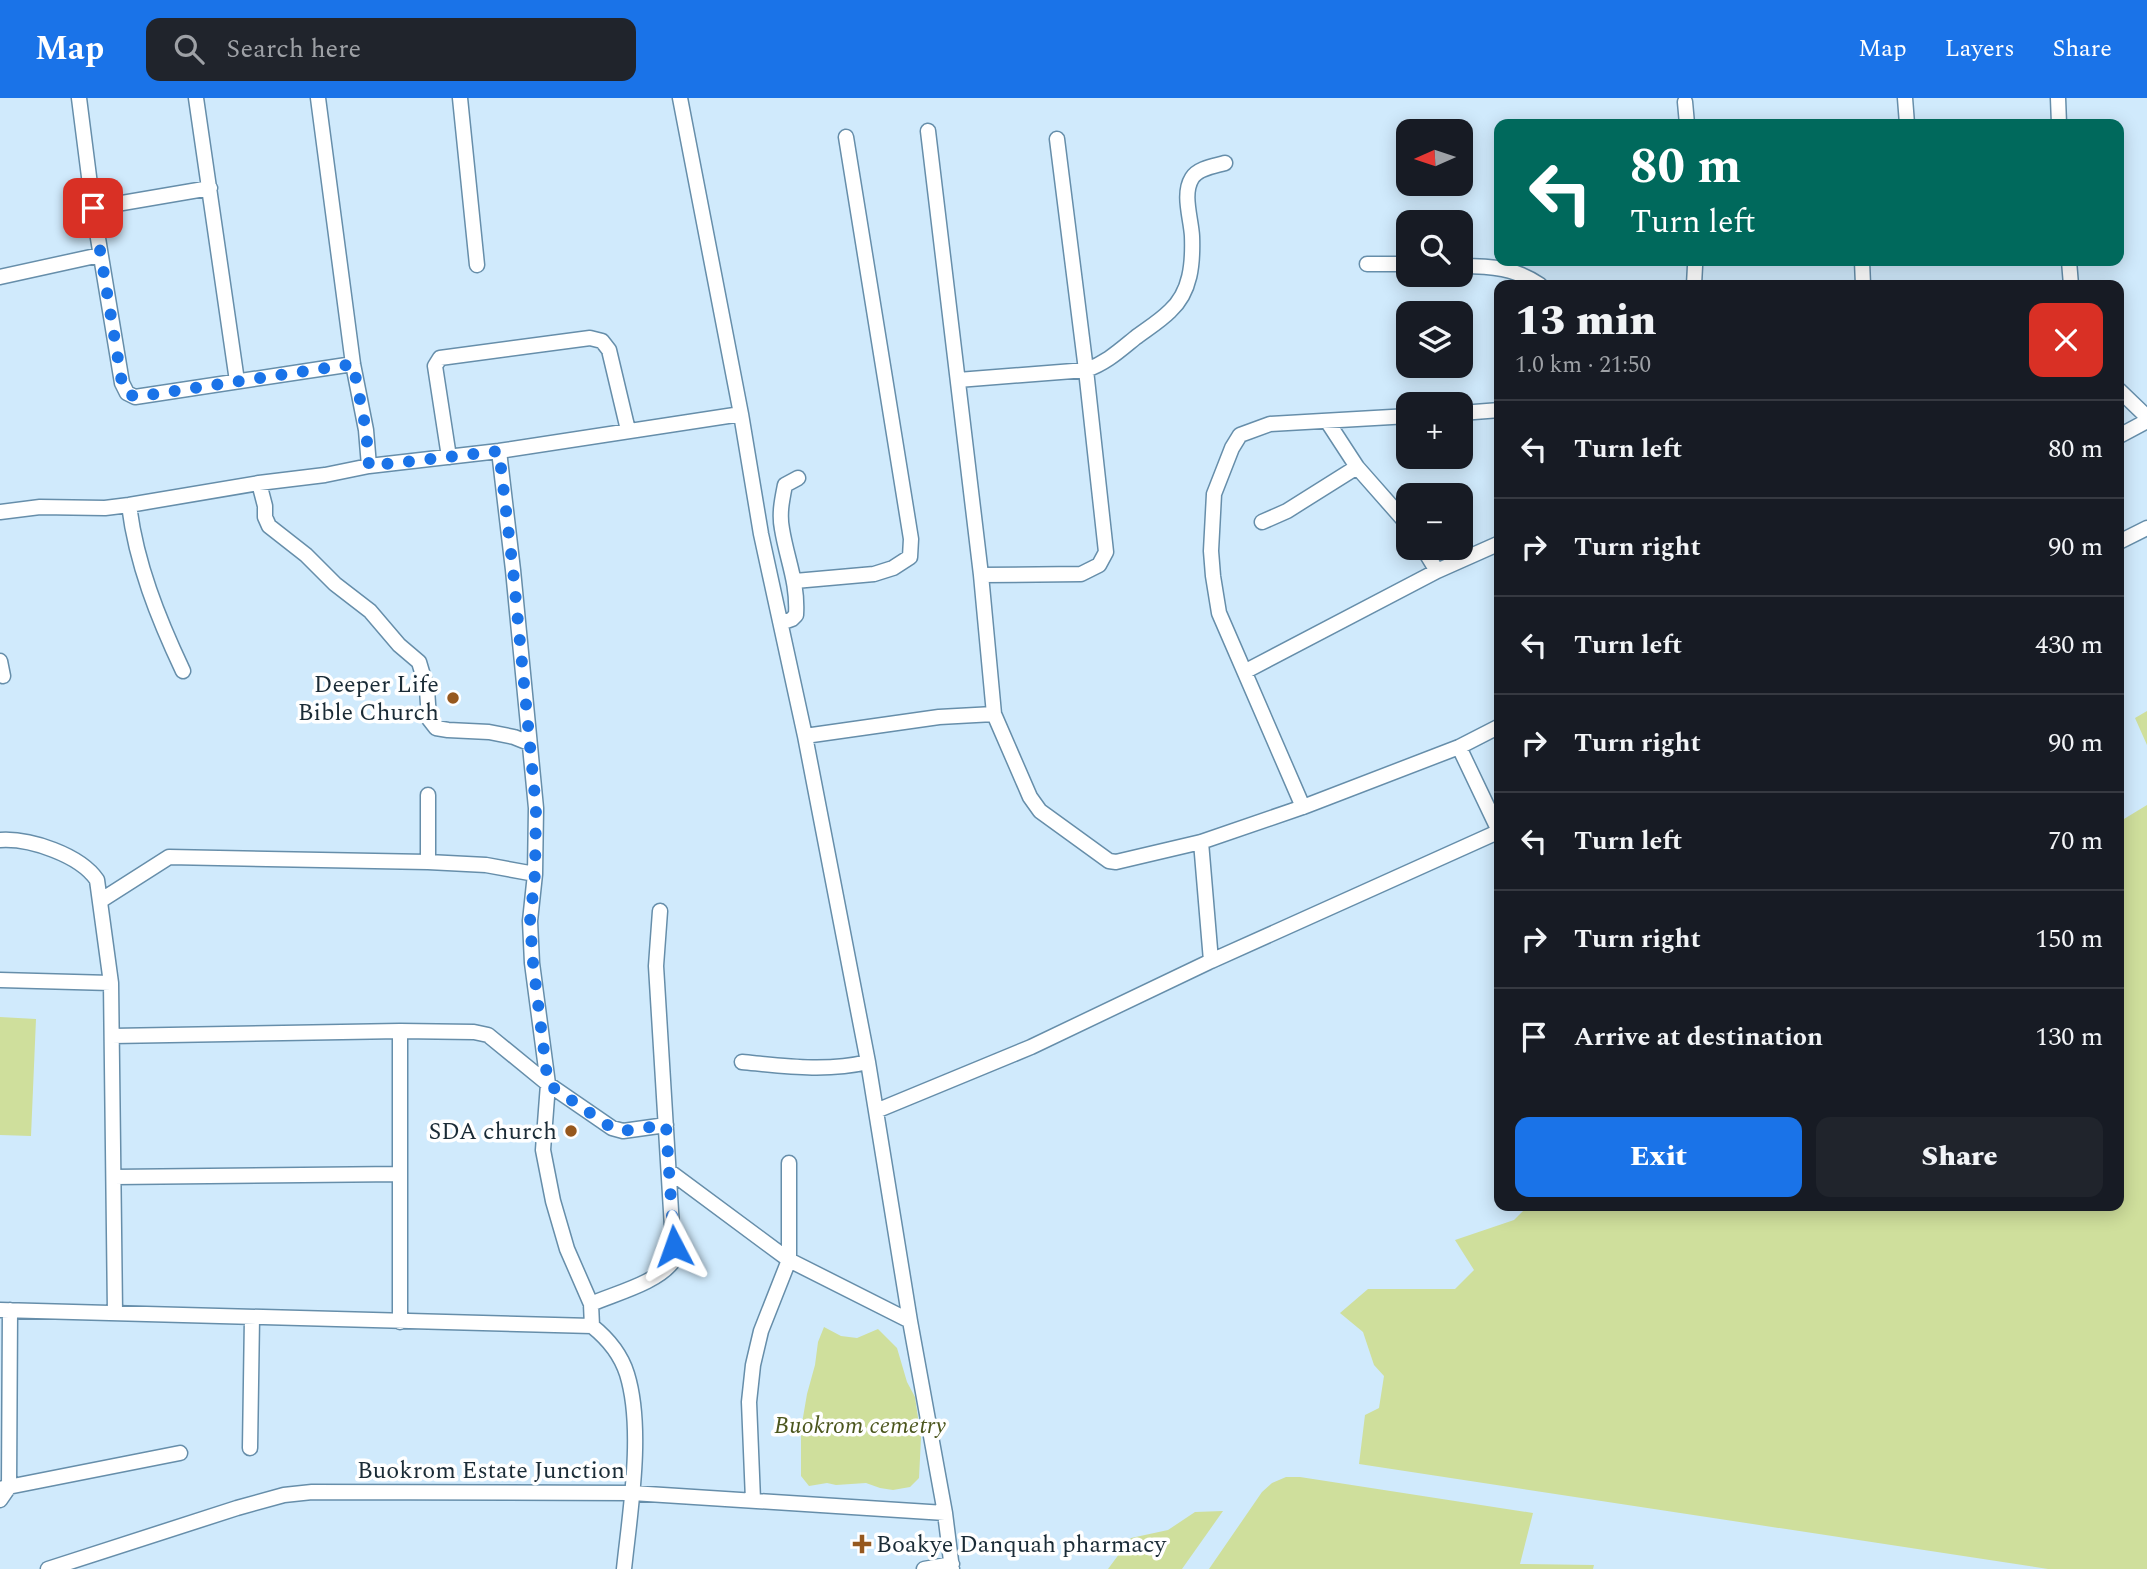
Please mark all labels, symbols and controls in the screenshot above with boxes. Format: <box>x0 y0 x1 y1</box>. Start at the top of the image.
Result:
search box <box>146 18 636 81</box>
text: Map <box>35 24 104 74</box>
text: Search here <box>226 29 361 69</box>
icon: search <box>170 30 208 68</box>
text: Map <box>1858 31 1907 67</box>
text: Layers <box>1945 31 2015 67</box>
text: Share <box>2053 31 2112 67</box>
north arrow <box>1396 119 1474 196</box>
map controls <box>1396 119 1473 560</box>
text: 80 m <box>1630 130 1741 205</box>
icon: left <box>1515 147 1606 238</box>
pin <box>63 178 123 238</box>
icon: arrive <box>74 189 112 227</box>
text: Turn left <box>1630 198 1756 247</box>
button: search <box>1396 210 1473 287</box>
text: 13 min <box>1515 290 1656 353</box>
button: layers <box>1396 301 1473 378</box>
button: close <box>2029 303 2103 377</box>
text: 1.0 km · 21:50 <box>1515 348 1651 383</box>
button: + <box>1396 392 1473 469</box>
text: Turn left <box>1574 429 1682 469</box>
text: 80 m <box>2048 429 2103 469</box>
icon: left <box>1515 430 1553 468</box>
button: − <box>1396 483 1473 560</box>
text: Turn right <box>1574 527 1701 567</box>
text: 90 m <box>2048 527 2103 567</box>
icon: right <box>1515 528 1553 566</box>
text: Turn left <box>1574 625 1682 665</box>
text: 430 m <box>2035 625 2103 665</box>
icon: left <box>1515 626 1553 664</box>
place label: Deeper Life Bible Church <box>298 667 439 731</box>
marker: Deeper Life Bible Church <box>445 690 461 706</box>
text: Turn right <box>1574 723 1701 763</box>
text: 90 m <box>2048 723 2103 763</box>
icon: right <box>1515 724 1553 762</box>
text: Turn left <box>1574 821 1682 861</box>
text: 70 m <box>2048 821 2103 861</box>
icon: left <box>1515 822 1553 860</box>
text: Turn right <box>1574 919 1701 959</box>
text: 150 m <box>2035 919 2103 959</box>
icon: right <box>1515 920 1553 958</box>
text: Arrive at destination <box>1574 1017 1823 1057</box>
text: 130 m <box>2035 1017 2103 1057</box>
icon: arrive <box>1515 1018 1553 1056</box>
place label: SDA church <box>428 1114 557 1150</box>
button: Exit <box>1515 1117 1802 1197</box>
button: Share <box>1816 1117 2103 1197</box>
marker: SDA church <box>563 1123 579 1139</box>
position arrow <box>637 1209 711 1283</box>
park label: Buokrom cemetry <box>774 1408 946 1444</box>
street label: Buokrom Estate Junction <box>357 1453 625 1489</box>
place label: Boakye Danquah pharmacy <box>876 1527 1167 1563</box>
marker: Boakye Danquah pharmacy <box>854 1536 870 1552</box>

